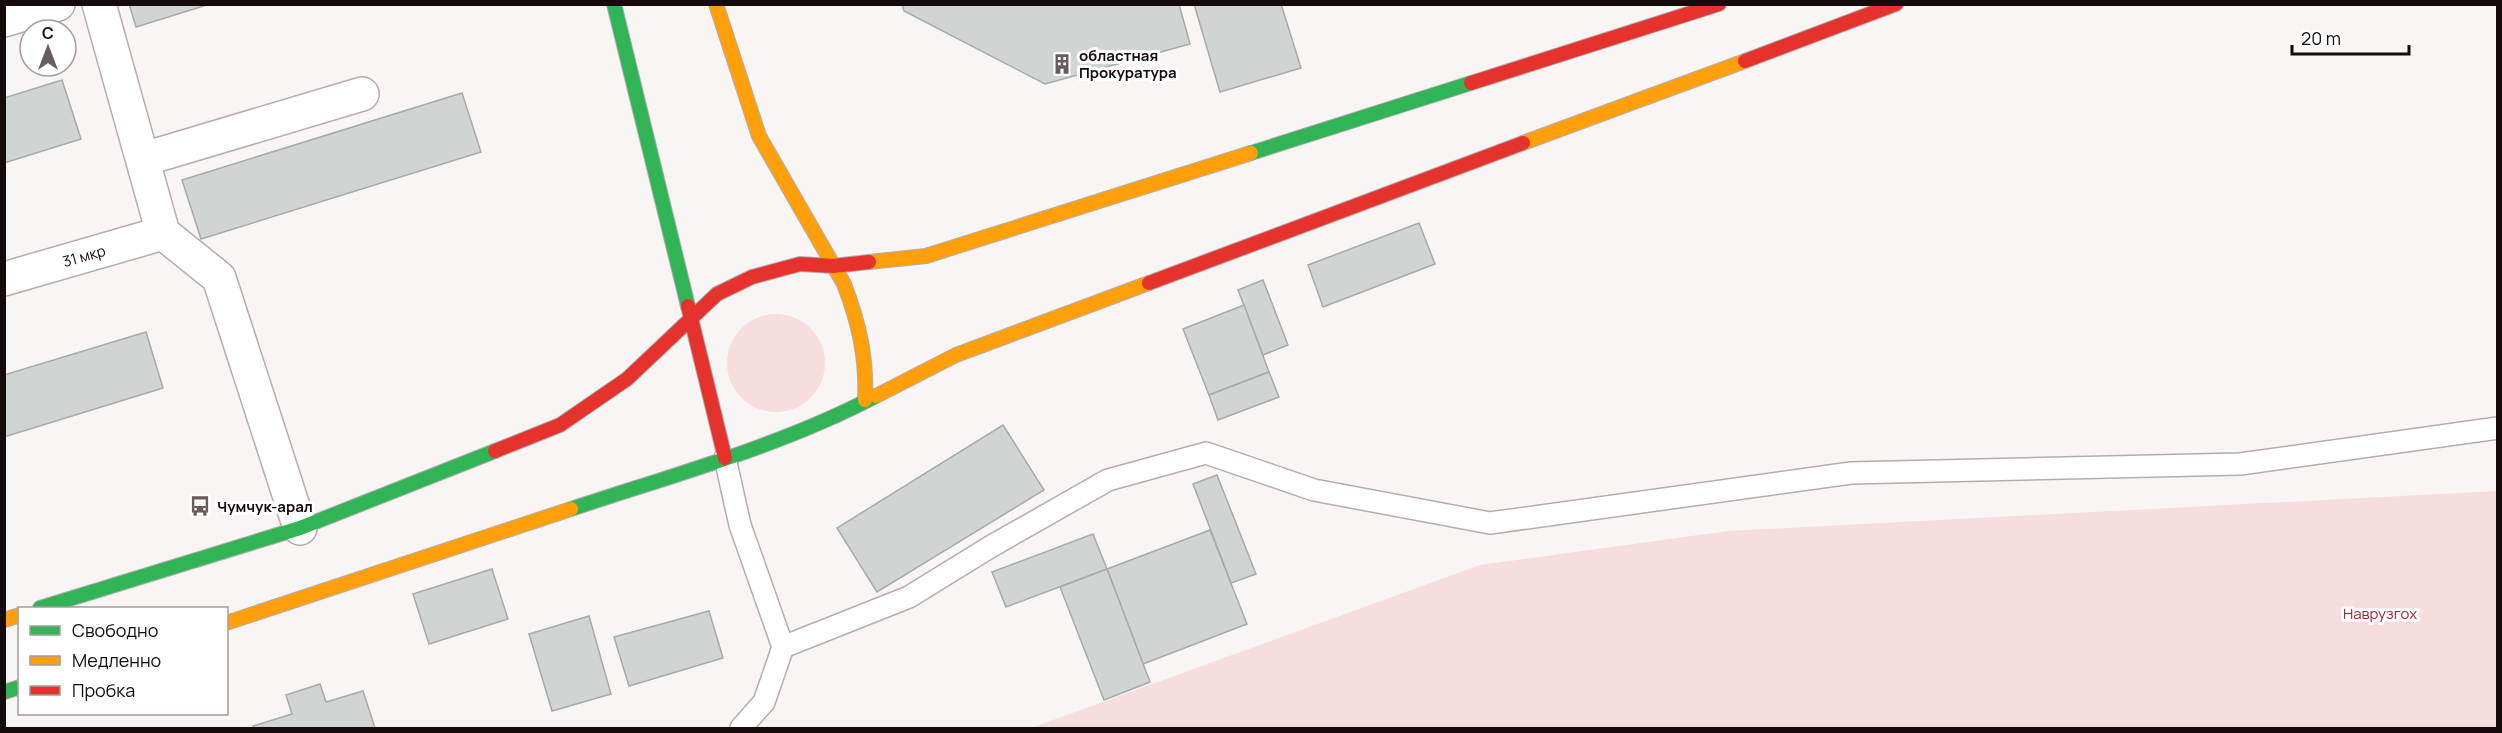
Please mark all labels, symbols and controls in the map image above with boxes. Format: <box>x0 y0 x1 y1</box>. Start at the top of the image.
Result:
north arrow <box>18 18 78 78</box>
scale bar <box>2292 18 2409 56</box>
text: С <box>42 22 54 44</box>
text: 20 m <box>2301 26 2341 50</box>
place label: областная Прокуратура <box>1079 45 1177 83</box>
building icon: областная Прокуратура <box>1050 52 1074 76</box>
street label: 31 мкр <box>60 240 108 272</box>
bus stop icon: Чумчук-арал <box>188 494 212 518</box>
place label: Чумчук-арал <box>217 496 313 517</box>
park label: Наврузгох <box>2343 603 2417 624</box>
legend <box>18 607 228 715</box>
text: Свободно <box>72 618 158 642</box>
text: Медленно <box>72 648 161 672</box>
text: Пробка <box>72 678 135 702</box>

